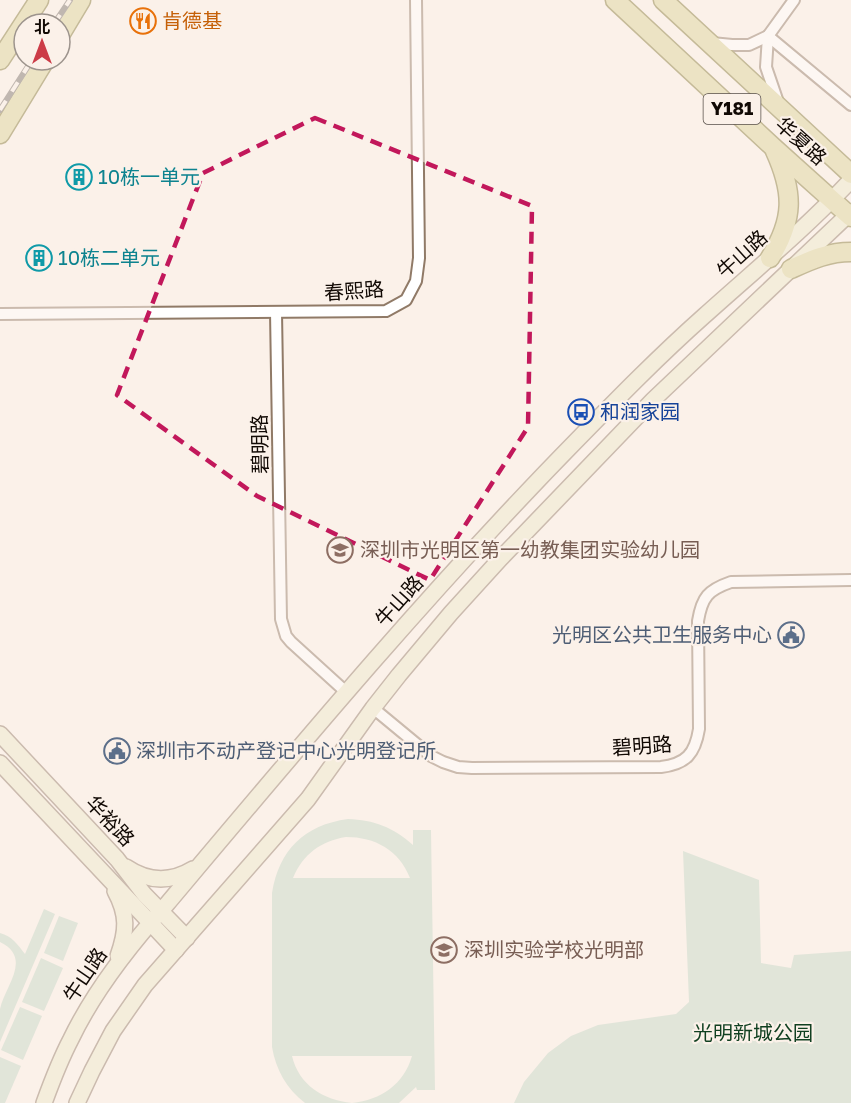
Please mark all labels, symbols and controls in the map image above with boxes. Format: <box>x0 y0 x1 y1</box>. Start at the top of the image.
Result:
restaurant icon: 肯德基 <box>128 6 158 36</box>
place label: 肯德基 <box>162 8 222 32</box>
north arrow <box>12 12 72 72</box>
text: 北 <box>34 17 50 37</box>
road number: Y181 <box>704 94 760 124</box>
street label: 华夏路 <box>771 111 832 169</box>
building icon: 10栋一单元 <box>64 162 94 192</box>
place label: 10栋一单元 <box>98 164 200 188</box>
street label: 牛山路 <box>711 224 772 282</box>
building icon: 10栋二单元 <box>24 243 54 273</box>
place label: 10栋二单元 <box>58 245 160 269</box>
street label: 春熙路 <box>323 276 385 304</box>
bus stop icon: 和润家园 <box>566 397 596 427</box>
place label: 和润家园 <box>600 399 680 423</box>
street label: 碧明路 <box>246 414 272 474</box>
school or university icon: 深圳市光明区第一幼教集团实验幼儿园 <box>325 535 355 565</box>
place label: 深圳市光明区第一幼教集团实验幼儿园 <box>360 537 700 561</box>
street label: 牛山路 <box>369 570 427 631</box>
public building icon: 光明区公共卫生服务中心 <box>776 620 806 650</box>
place label: 光明区公共卫生服务中心 <box>552 622 772 646</box>
street label: 碧明路 <box>611 731 673 759</box>
public building icon: 深圳市不动产登记中心光明登记所 <box>102 736 132 766</box>
place label: 深圳市不动产登记中心光明登记所 <box>136 738 436 762</box>
street label: 华裕路 <box>81 790 140 850</box>
school or university icon: 深圳实验学校光明部 <box>429 935 459 965</box>
place label: 深圳实验学校光明部 <box>464 937 644 961</box>
street label: 牛山路 <box>57 943 111 1006</box>
park label: 光明新城公园 <box>693 1020 813 1044</box>

